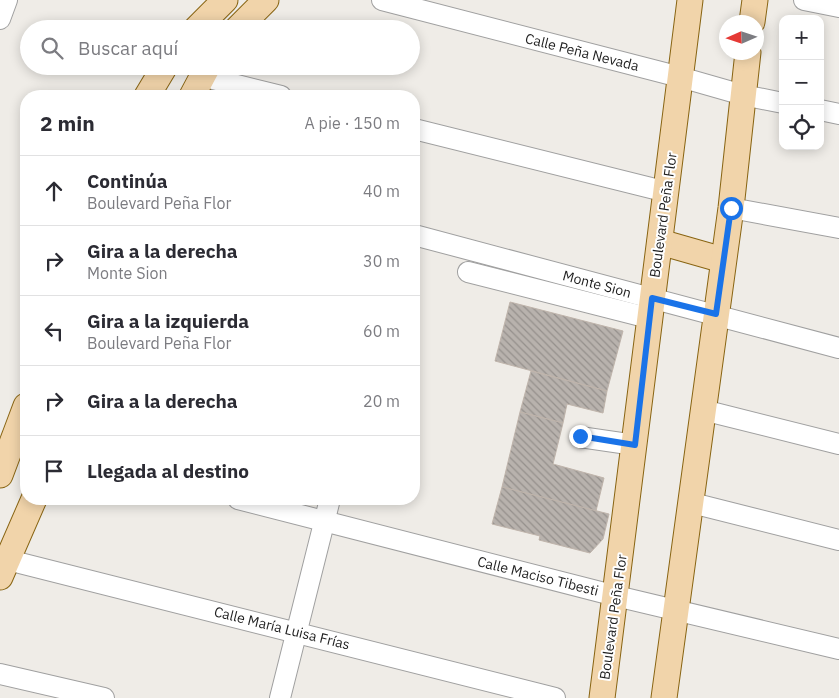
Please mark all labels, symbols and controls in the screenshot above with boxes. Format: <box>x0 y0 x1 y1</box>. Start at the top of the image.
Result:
north arrow <box>719 15 764 60</box>
map controls <box>779 15 824 150</box>
button: + <box>779 15 824 60</box>
search box <box>20 20 420 75</box>
street label: Calle Peña Nevada <box>523 29 641 75</box>
icon: search <box>38 34 66 62</box>
text: Buscar aquí <box>78 36 178 60</box>
button: − <box>779 60 824 105</box>
button: locate <box>779 105 824 150</box>
text: 2 min <box>40 109 95 137</box>
text: A pie · 150 m <box>305 113 400 133</box>
street label: Boulevard Peña Flor <box>645 151 681 279</box>
text: Continúa <box>87 169 168 193</box>
icon: ahead <box>40 177 68 205</box>
text: 40 m <box>363 181 400 201</box>
text: Boulevard Peña Flor <box>87 193 231 213</box>
route start <box>720 197 743 220</box>
text: Gira a la derecha <box>87 239 238 263</box>
icon: right <box>40 247 68 275</box>
text: 30 m <box>363 251 400 271</box>
text: Monte Sion <box>87 263 168 283</box>
street label: Monte Sion <box>561 266 633 302</box>
text: Gira a la izquierda <box>87 309 249 333</box>
icon: left <box>40 317 68 345</box>
text: 60 m <box>363 321 400 341</box>
text: Boulevard Peña Flor <box>87 333 231 353</box>
icon: right <box>40 387 68 415</box>
text: Gira a la derecha <box>87 389 238 413</box>
text: 20 m <box>363 391 400 411</box>
route end <box>569 425 592 448</box>
icon: arrive <box>40 457 68 485</box>
text: Llegada al destino <box>87 459 249 483</box>
street label: Calle Maciso Tibesti <box>475 552 601 600</box>
street label: Boulevard Peña Flor <box>595 553 631 681</box>
street label: Calle María Luisa Frías <box>212 602 352 654</box>

